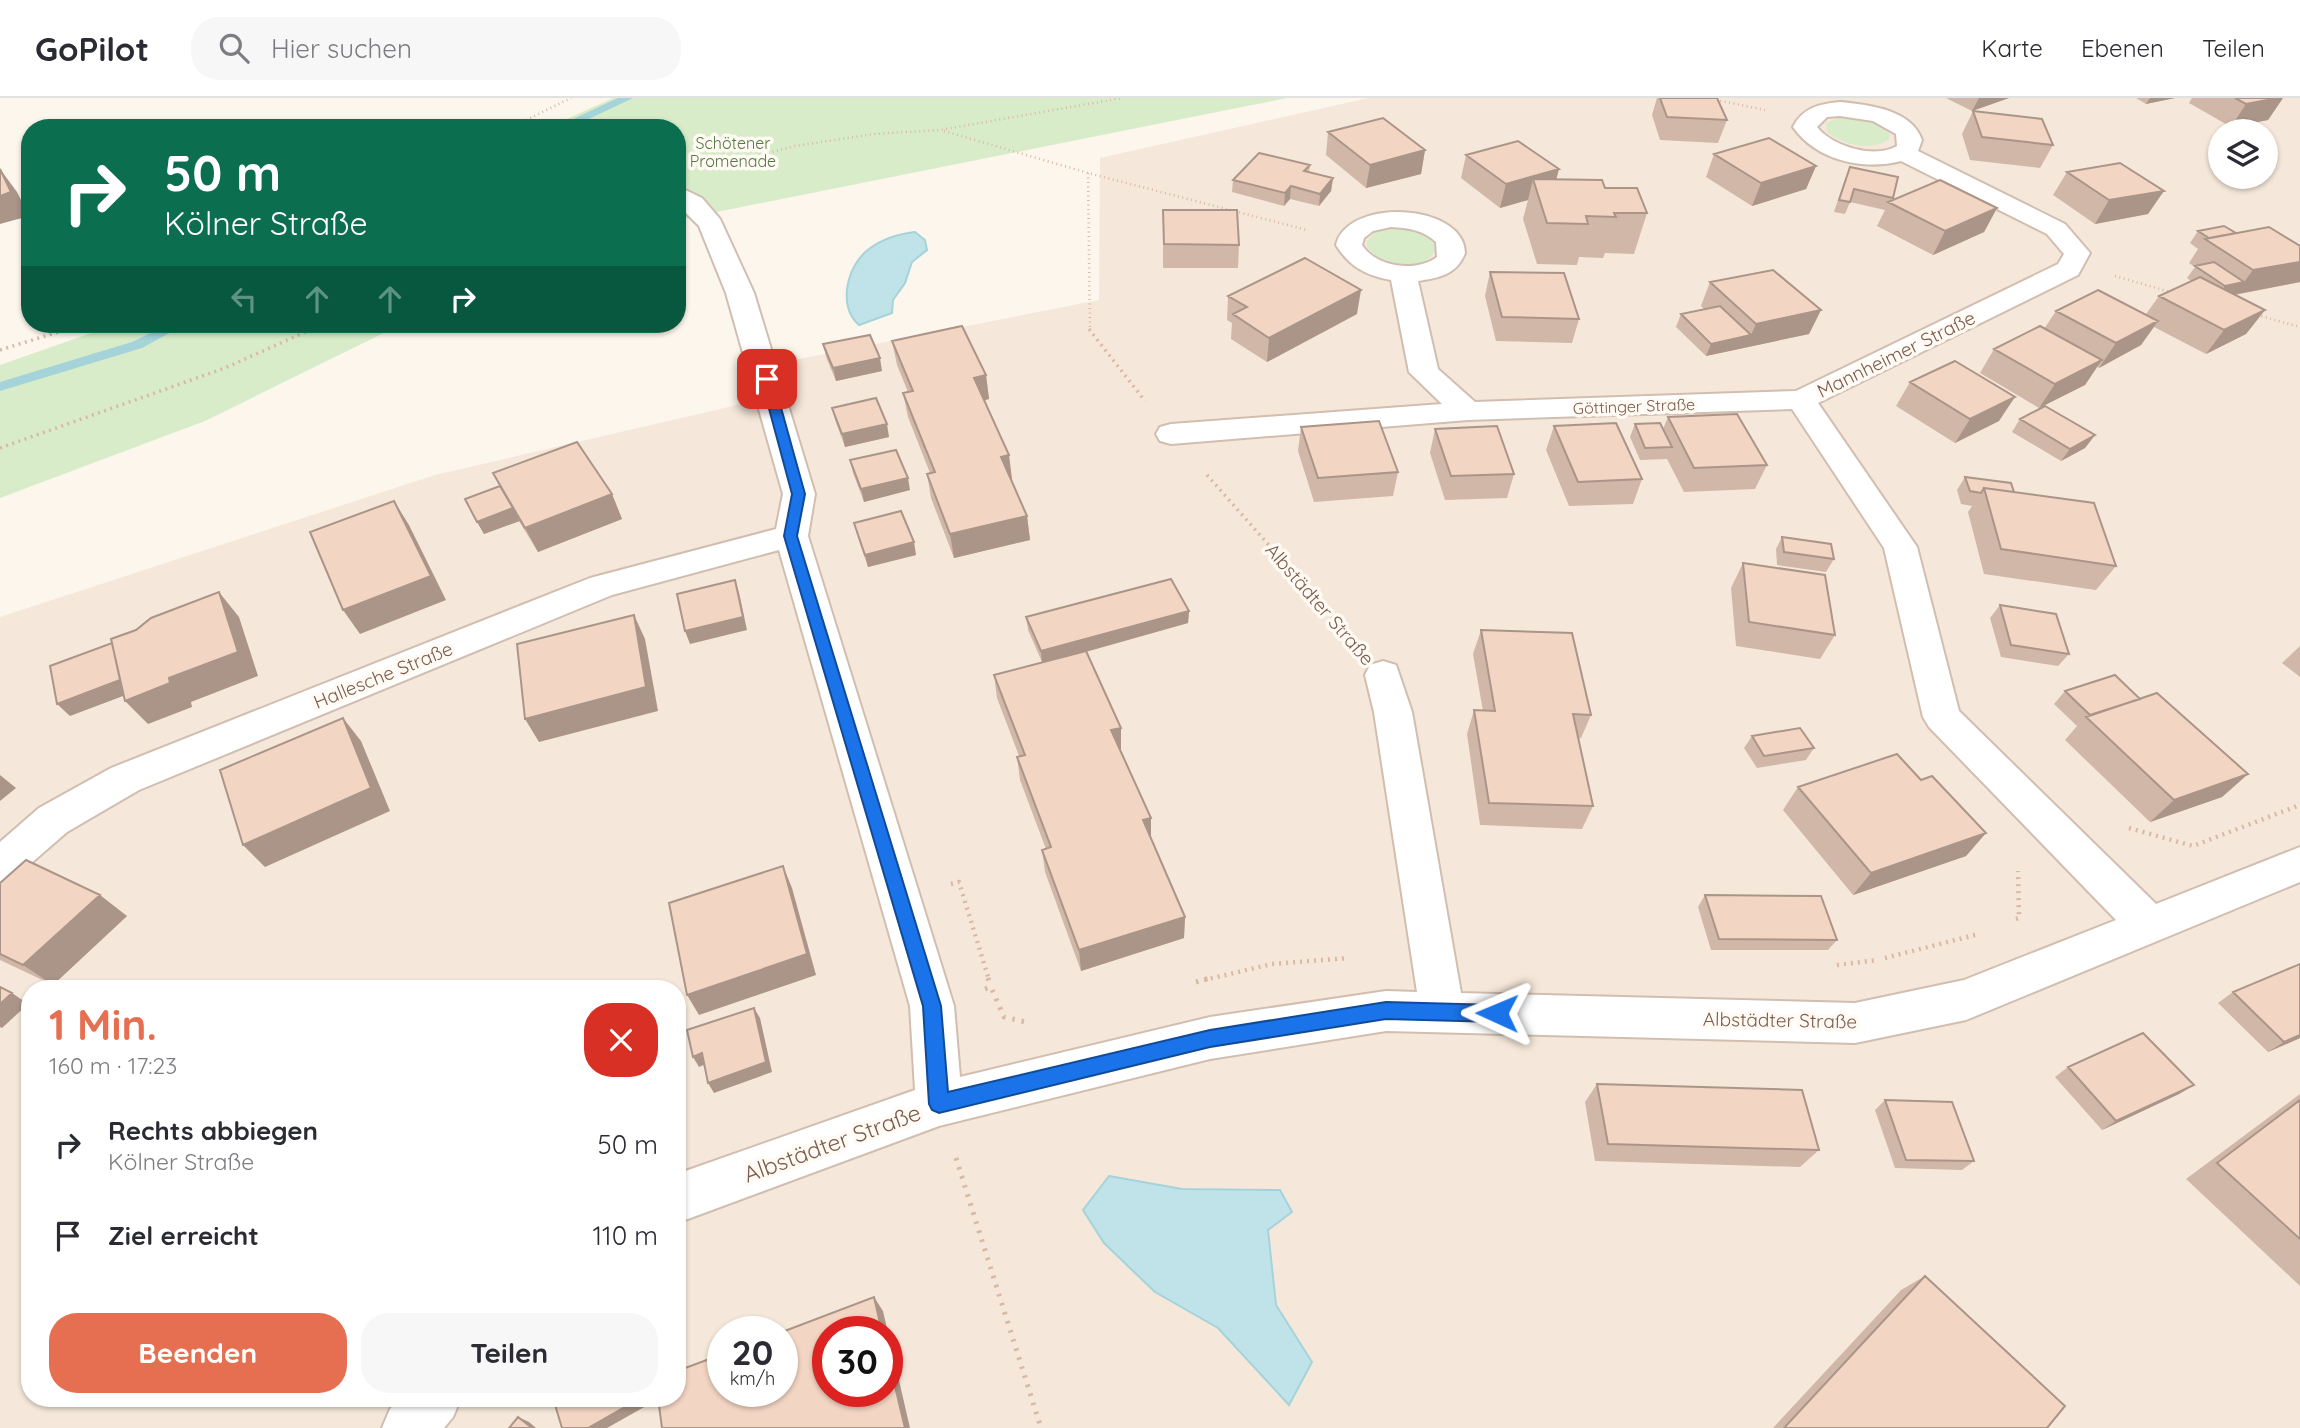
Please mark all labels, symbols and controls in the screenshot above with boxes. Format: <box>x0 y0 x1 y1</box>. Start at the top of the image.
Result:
search box <box>191 17 681 80</box>
text: GoPilot <box>35 28 149 69</box>
icon: search <box>215 29 253 67</box>
text: Hier suchen <box>271 32 412 65</box>
text: Karte <box>1981 33 2043 63</box>
text: Ebenen <box>2081 33 2164 63</box>
text: Teilen <box>2202 33 2265 63</box>
map controls <box>2208 119 2278 189</box>
button: layers <box>2208 119 2278 189</box>
park label: Schötener Promenade <box>690 133 776 171</box>
text: 50 m <box>164 142 281 203</box>
icon: right <box>49 147 140 238</box>
text: Kölner Straße <box>164 203 368 243</box>
icon: left <box>225 280 263 318</box>
icon: ahead <box>298 280 336 318</box>
icon: ahead <box>371 280 409 318</box>
icon: right <box>444 280 482 318</box>
street label: Mannheimer Straße <box>1813 305 1979 403</box>
pin <box>737 349 797 409</box>
icon: arrive <box>748 360 786 398</box>
street label: Göttinger Straße <box>1573 394 1695 418</box>
street label: Albstädter Straße <box>1260 538 1380 670</box>
street label: Hallesche Straße <box>310 636 456 714</box>
position arrow <box>1460 976 1534 1050</box>
text: 1 Min. <box>49 998 157 1051</box>
button: close <box>584 1003 658 1077</box>
street label: Albstädter Straße <box>1703 1007 1857 1033</box>
text: 160 m · 17:23 <box>49 1051 177 1080</box>
street label: Albstädter Straße <box>739 1097 925 1189</box>
text: Rechts abbiegen <box>108 1114 318 1147</box>
icon: right <box>49 1126 87 1164</box>
text: 50 m <box>598 1128 658 1161</box>
text: Kölner Straße <box>108 1147 254 1176</box>
icon: arrive <box>49 1217 87 1255</box>
text: Ziel erreicht <box>108 1219 259 1252</box>
text: 110 m <box>592 1219 658 1252</box>
button: Beenden <box>49 1313 347 1393</box>
button: Teilen <box>361 1313 658 1393</box>
speed limit sign: 30 <box>812 1316 903 1407</box>
text: 20 <box>732 1330 773 1374</box>
text: km/h <box>730 1367 775 1390</box>

